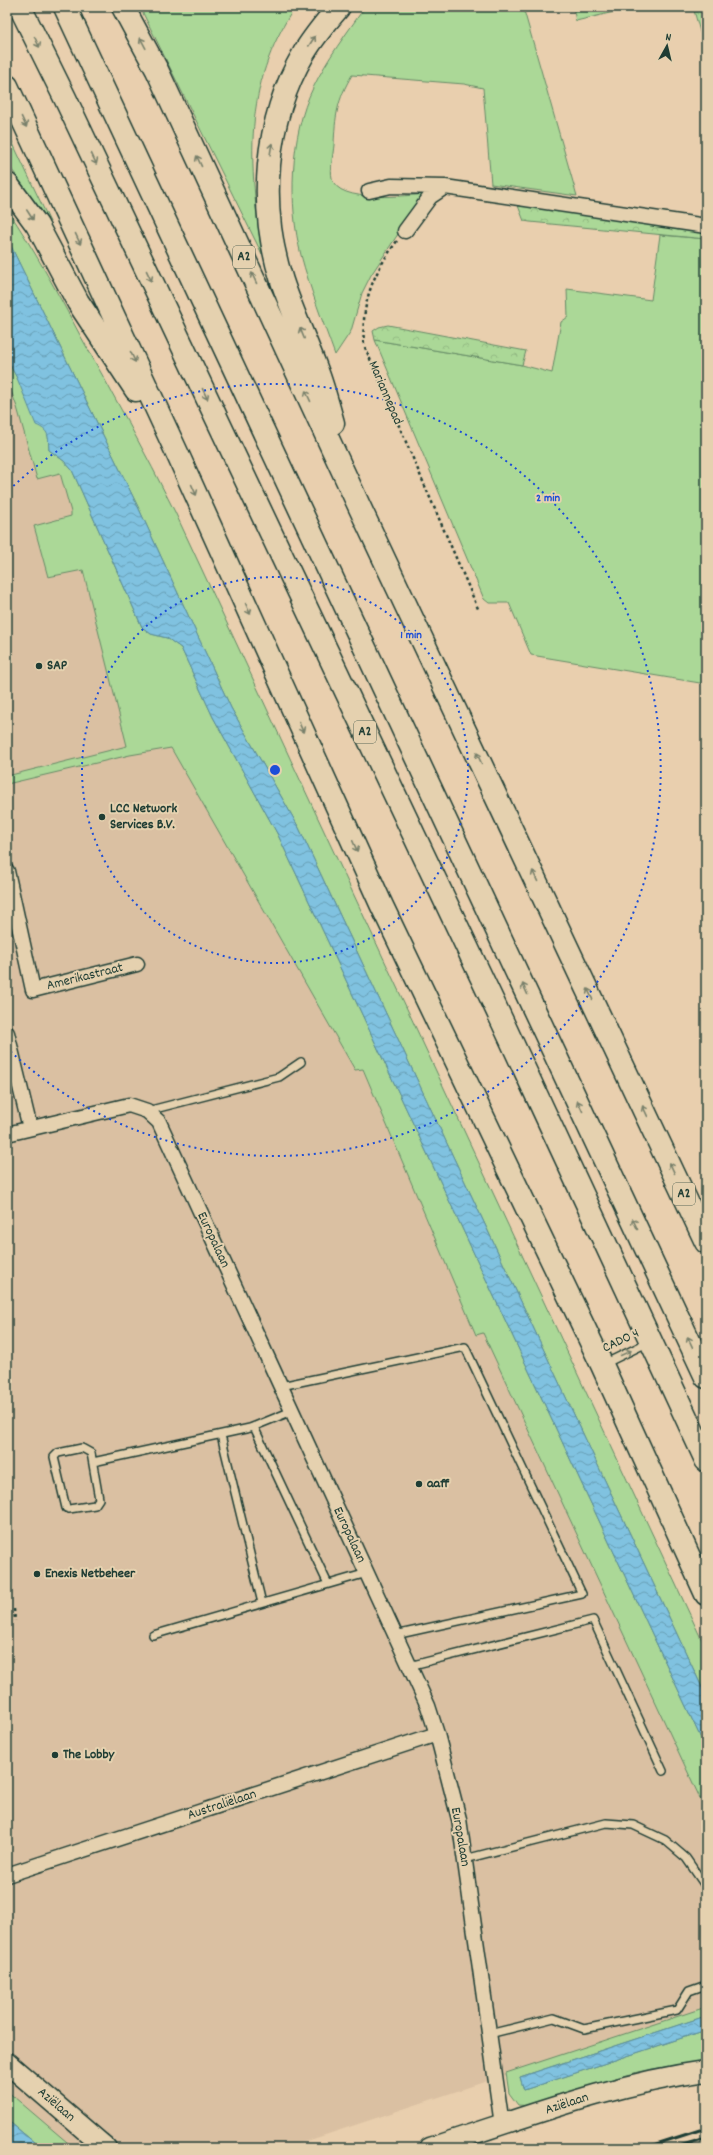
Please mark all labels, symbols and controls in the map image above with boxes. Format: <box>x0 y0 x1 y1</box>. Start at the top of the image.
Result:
north arrow <box>647 26 687 66</box>
text: N <box>664 30 672 46</box>
one-way arrow <box>34 36 41 48</box>
one-way arrow <box>308 36 316 47</box>
one-way arrow <box>139 38 146 50</box>
one-way arrow <box>21 115 28 127</box>
one-way arrow <box>267 143 275 156</box>
one-way arrow <box>91 153 98 165</box>
one-way arrow <box>195 155 202 167</box>
one-way arrow <box>26 209 34 220</box>
one-way arrow <box>75 233 82 245</box>
road number: A2 <box>233 246 255 268</box>
one-way arrow <box>146 270 153 282</box>
one-way arrow <box>250 273 257 285</box>
one-way arrow <box>298 328 305 340</box>
one-way arrow <box>130 351 137 363</box>
street label: Mariannepad <box>363 358 407 428</box>
one-way arrow <box>202 388 209 400</box>
one-way arrow <box>304 391 311 403</box>
one-way arrow <box>191 484 198 496</box>
text: 2 min <box>536 490 560 507</box>
one-way arrow <box>245 602 252 614</box>
text: 1 min <box>400 627 422 644</box>
place label: SAP <box>47 656 68 676</box>
marker: SAP <box>34 661 44 671</box>
one-way arrow <box>298 721 305 733</box>
road number: A2 <box>354 721 376 743</box>
one-way arrow <box>475 753 482 765</box>
centre of rings <box>268 763 282 777</box>
place label: LCC Network Services B.V. <box>110 799 177 835</box>
marker: LCC Network Services B.V. <box>97 812 107 822</box>
one-way arrow <box>352 839 359 851</box>
one-way arrow <box>531 870 538 882</box>
street label: Amerikastraat <box>45 958 125 996</box>
one-way arrow <box>521 983 528 995</box>
one-way arrow <box>586 988 593 1000</box>
one-way arrow <box>576 1101 583 1113</box>
one-way arrow <box>641 1106 648 1118</box>
one-way arrow <box>668 1162 675 1174</box>
road number: A2 <box>673 1183 695 1205</box>
street label: Europalaan <box>191 1209 235 1271</box>
one-way arrow <box>631 1219 638 1231</box>
street label: CADO 4 <box>599 1324 643 1358</box>
one-way arrow <box>685 1336 693 1348</box>
one-way arrow <box>620 1349 632 1356</box>
place label: aaff <box>427 1474 450 1494</box>
marker: aaff <box>414 1479 424 1489</box>
street label: Europalaan <box>327 1504 371 1566</box>
place label: Enexis Netbeheer <box>45 1564 136 1584</box>
marker: Enexis Netbeheer <box>32 1569 42 1579</box>
place label: The Lobby <box>63 1745 115 1765</box>
marker: The Lobby <box>50 1750 60 1760</box>
street label: Australiëlaan <box>185 1784 259 1826</box>
street label: Europalaan <box>445 1806 475 1868</box>
street label: Aziëlaan <box>33 2083 79 2127</box>
street label: Aziëlaan <box>543 2088 591 2120</box>

